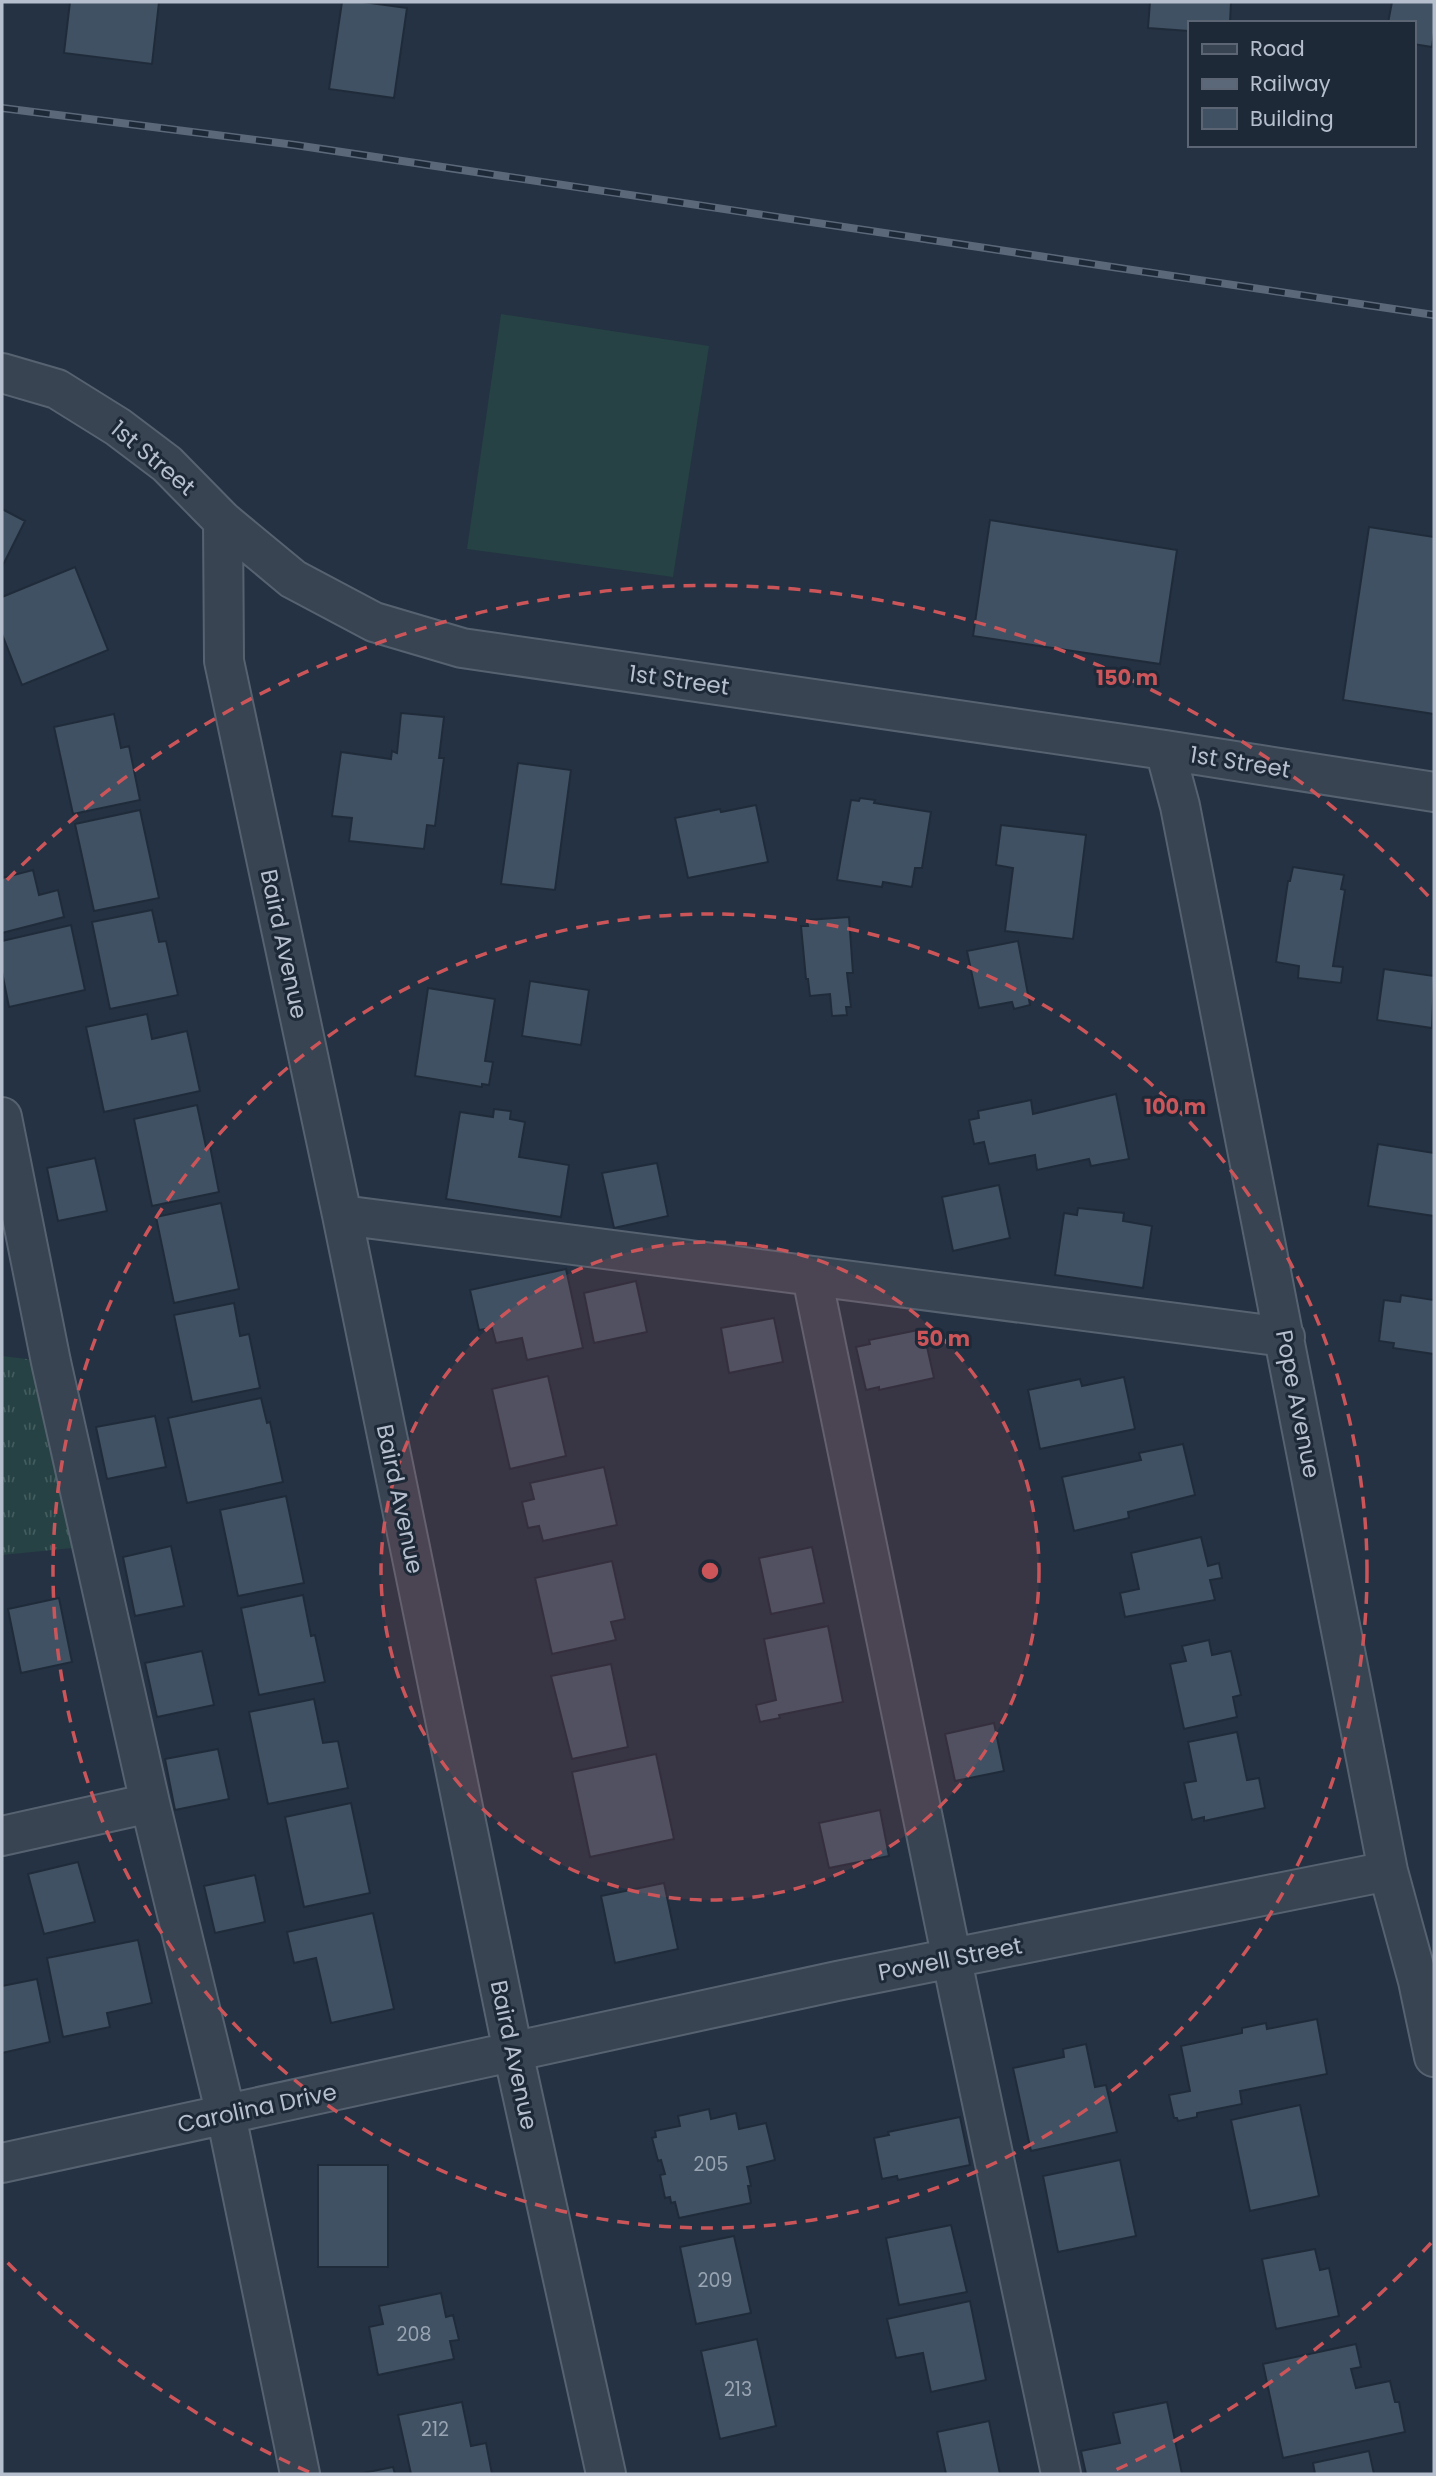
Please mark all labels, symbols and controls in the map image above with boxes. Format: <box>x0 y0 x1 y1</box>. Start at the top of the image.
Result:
legend <box>1188 21 1415 147</box>
text: Road <box>1250 34 1305 63</box>
text: Railway <box>1250 69 1331 98</box>
text: Building <box>1250 104 1334 133</box>
street label: 1st Street <box>104 413 202 503</box>
street label: 1st Street <box>627 657 731 703</box>
text: 150 m <box>1096 663 1158 692</box>
street label: 1st Street <box>1188 738 1292 786</box>
street label: Baird Avenue <box>253 866 315 1022</box>
text: 100 m <box>1144 1092 1206 1121</box>
text: 50 m <box>916 1324 970 1353</box>
street label: Pope Avenue <box>1268 1327 1328 1481</box>
street label: Baird Avenue <box>369 1421 431 1577</box>
centre of rings <box>698 1559 722 1583</box>
street label: Powell Street <box>875 1929 1025 1989</box>
street label: Baird Avenue <box>483 1977 545 2133</box>
street label: Carolina Drive <box>174 2076 340 2140</box>
house number: 205 <box>694 2151 728 2178</box>
house number: 209 <box>698 2267 732 2294</box>
house number: 208 <box>397 2321 431 2348</box>
house number: 213 <box>724 2376 752 2403</box>
house number: 212 <box>421 2416 449 2443</box>

